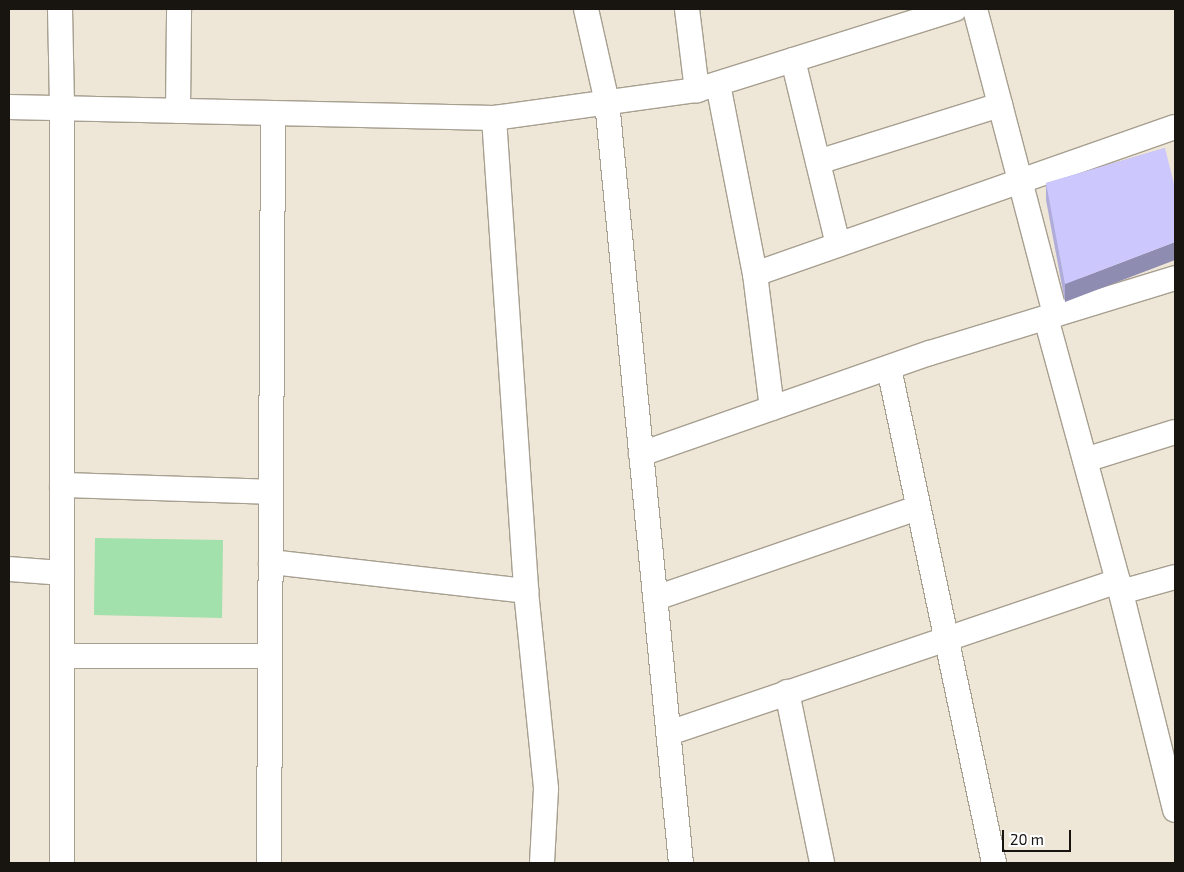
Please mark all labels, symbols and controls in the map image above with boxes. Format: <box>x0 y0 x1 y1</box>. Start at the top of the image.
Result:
scale bar <box>1004 820 1073 852</box>
text: 20 m <box>1010 830 1044 848</box>

